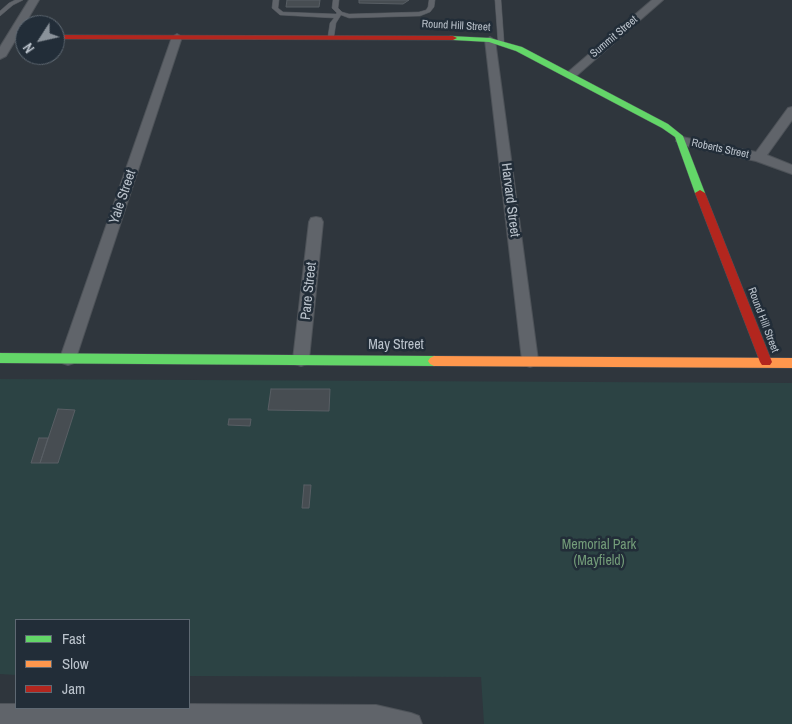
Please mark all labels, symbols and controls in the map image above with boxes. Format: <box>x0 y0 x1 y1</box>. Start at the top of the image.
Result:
street label: Summit Street <box>588 13 640 61</box>
north arrow <box>15 15 65 65</box>
street label: Round Hill Street <box>421 18 491 34</box>
text: N <box>19 39 38 57</box>
street label: Roberts Street <box>690 136 750 162</box>
street label: Harvard Street <box>497 162 523 238</box>
street label: Yale Street <box>106 168 140 226</box>
street label: Pare Street <box>298 261 320 321</box>
street label: Round Hill Street <box>745 286 781 354</box>
street label: May Street <box>368 337 424 353</box>
park label: Memorial Park (Mayfield) <box>562 537 636 570</box>
legend <box>15 619 190 709</box>
text: Fast <box>62 628 85 649</box>
text: Slow <box>62 653 89 674</box>
text: Jam <box>62 678 85 699</box>

